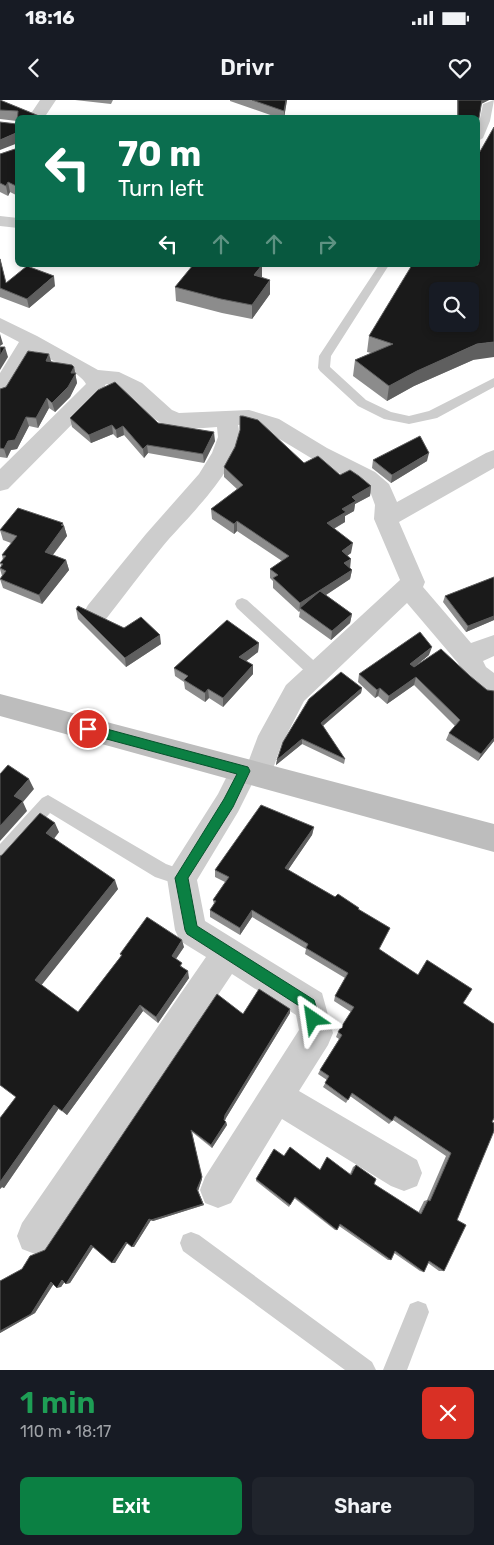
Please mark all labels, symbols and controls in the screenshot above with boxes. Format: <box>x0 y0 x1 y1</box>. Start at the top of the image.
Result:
text: 18:16 <box>25 6 75 29</box>
icon: back <box>20 54 48 82</box>
text: Drivr <box>220 54 274 81</box>
icon: heart <box>446 54 474 82</box>
text: 70 m <box>118 133 201 175</box>
icon: left <box>35 135 100 200</box>
text: Turn left <box>118 175 204 202</box>
icon: left <box>154 230 182 258</box>
icon: ahead <box>207 230 235 258</box>
icon: ahead <box>260 230 288 258</box>
icon: right <box>313 230 341 258</box>
map controls <box>429 282 479 332</box>
button: search <box>429 282 479 332</box>
pin <box>67 708 109 750</box>
icon: arrive <box>74 715 102 743</box>
position arrow <box>286 992 338 1044</box>
text: 1 min <box>20 1385 95 1421</box>
button: close <box>422 1387 474 1439</box>
text: 110 m · 18:17 <box>20 1422 111 1441</box>
button: Exit <box>20 1477 242 1535</box>
button: Share <box>252 1477 474 1535</box>

